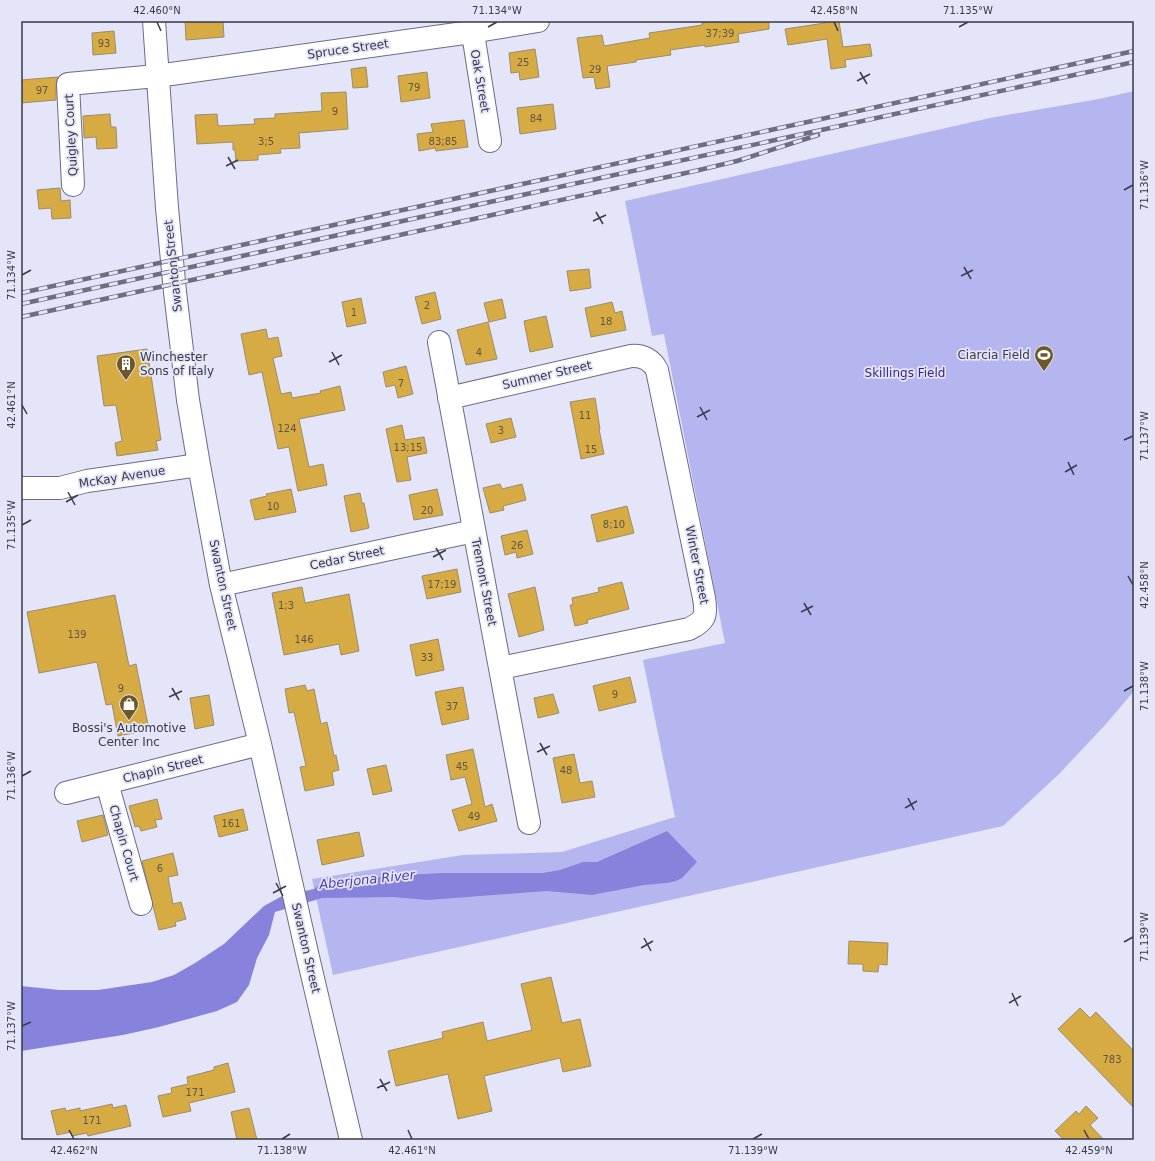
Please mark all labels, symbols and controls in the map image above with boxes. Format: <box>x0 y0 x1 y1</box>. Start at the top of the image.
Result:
text: 42.460°N <box>133 5 181 16</box>
text: 71.134°W <box>472 5 522 16</box>
text: 42.458°N <box>810 5 858 16</box>
text: 71.135°W <box>943 5 993 16</box>
house number: 37;39 <box>706 28 734 39</box>
street label: Spruce Street <box>306 36 390 62</box>
house number: 93 <box>98 38 110 49</box>
street label: Oak Street <box>468 48 493 114</box>
house number: 25 <box>517 57 529 68</box>
house number: 29 <box>589 64 601 75</box>
house number: 79 <box>408 82 420 93</box>
house number: 97 <box>36 85 48 96</box>
street label: Quigley Court <box>62 93 80 177</box>
house number: 9 <box>332 106 338 117</box>
house number: 84 <box>530 113 542 124</box>
house number: 3;5 <box>258 136 274 147</box>
house number: 83;85 <box>429 136 457 147</box>
text: 71.136°W <box>1139 160 1150 210</box>
street label: Swanton Street <box>161 219 185 313</box>
text: 71.134°W <box>6 250 17 300</box>
house number: 2 <box>424 300 430 311</box>
house number: 1 <box>351 307 357 318</box>
house number: 18 <box>600 316 612 327</box>
sports icon: Ciarcia Field <box>1033 344 1055 372</box>
house number: 4 <box>476 347 482 358</box>
place label: Ciarcia Field <box>957 348 1030 362</box>
place label: Winchester Sons of Italy <box>140 350 214 378</box>
building icon: Winchester Sons of Italy <box>115 353 137 381</box>
street label: Summer Street <box>501 358 593 392</box>
park label: Skillings Field <box>865 366 945 380</box>
house number: 7 <box>398 378 404 389</box>
text: 42.461°N <box>6 381 17 429</box>
house number: 11 <box>579 410 591 421</box>
text: 71.137°W <box>1139 411 1150 461</box>
house number: 124 <box>277 423 297 434</box>
house number: 3 <box>498 425 504 436</box>
house number: 13;15 <box>394 442 422 453</box>
house number: 15 <box>585 444 597 455</box>
street label: McKay Avenue <box>78 463 166 491</box>
text: 71.135°W <box>6 500 17 550</box>
house number: 10 <box>267 501 279 512</box>
house number: 20 <box>421 505 433 516</box>
house number: 8;10 <box>603 519 625 530</box>
street label: Winter Street <box>683 524 712 606</box>
street label: Tremont Street <box>468 536 499 627</box>
street label: Swanton Street <box>207 538 240 632</box>
house number: 26 <box>511 540 523 551</box>
street label: Cedar Street <box>308 543 386 573</box>
text: 42.458°N <box>1139 561 1150 609</box>
house number: 17;19 <box>428 579 456 590</box>
house number: 1;3 <box>278 600 294 611</box>
house number: 139 <box>67 629 87 640</box>
house number: 146 <box>294 634 314 645</box>
house number: 33 <box>421 652 433 663</box>
text: 71.138°W <box>1139 661 1150 711</box>
house number: 9 <box>118 683 124 694</box>
house number: 9 <box>612 689 618 700</box>
shop icon: Bossi's Automotive Center Inc <box>118 693 140 721</box>
house number: 37 <box>446 701 458 712</box>
place label: Bossi's Automotive Center Inc <box>72 721 186 749</box>
text: 71.136°W <box>6 751 17 801</box>
street label: Chapin Street <box>121 752 205 786</box>
house number: 45 <box>456 761 468 772</box>
house number: 48 <box>560 765 572 776</box>
street label: Chapin Court <box>106 803 142 883</box>
house number: 49 <box>468 811 480 822</box>
house number: 161 <box>221 818 241 829</box>
house number: 6 <box>157 863 163 874</box>
water label: Aberjona River <box>317 867 417 892</box>
street label: Swanton Street <box>289 901 323 995</box>
text: 71.139°W <box>1139 912 1150 962</box>
text: 71.137°W <box>6 1001 17 1051</box>
house number: 783 <box>1102 1054 1122 1065</box>
house number: 171 <box>185 1087 205 1098</box>
house number: 171 <box>82 1115 102 1126</box>
text: 42.462°N <box>50 1145 98 1156</box>
text: 71.138°W <box>257 1145 307 1156</box>
text: 42.461°N <box>388 1145 436 1156</box>
text: 71.139°W <box>728 1145 778 1156</box>
text: 42.459°N <box>1065 1145 1113 1156</box>

